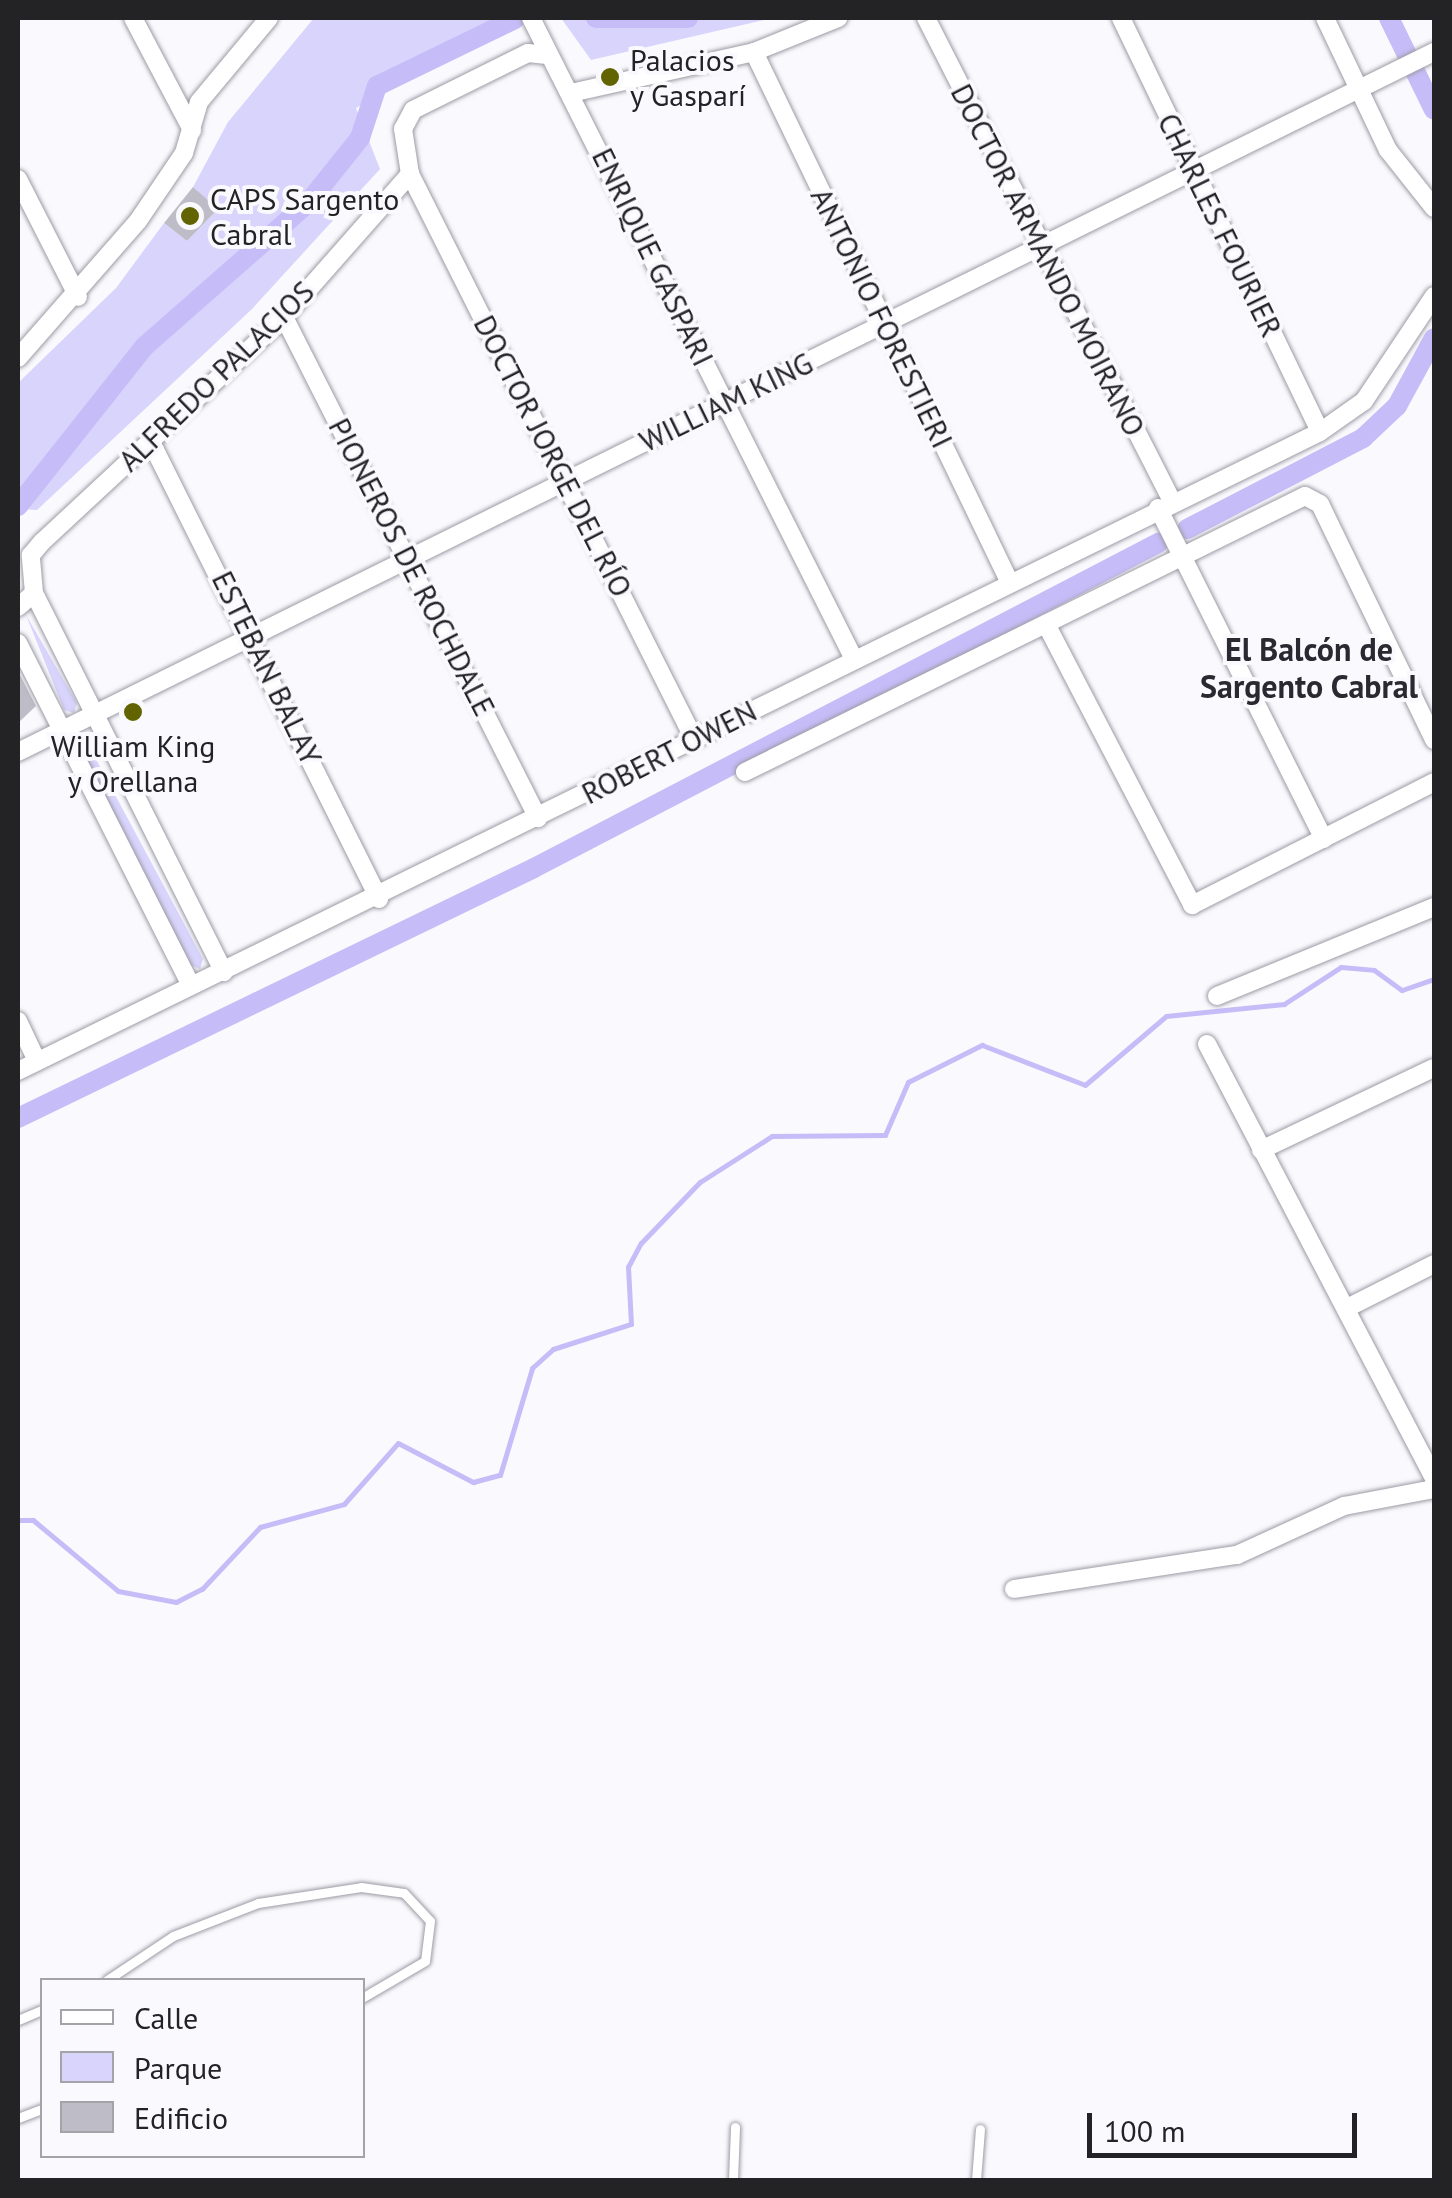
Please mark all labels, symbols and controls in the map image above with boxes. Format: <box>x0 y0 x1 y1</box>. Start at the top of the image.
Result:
place label: Palacios y Gasparí <box>630 42 747 112</box>
marker: Palacios y Gasparí <box>599 66 621 88</box>
street label: DOCTOR ARMANDO MOIRANO <box>943 77 1153 443</box>
street label: CHARLES FOURIER <box>1150 107 1290 343</box>
street label: ENRIQUE GASPARI <box>585 142 721 372</box>
place label: CAPS Sargento Cabral <box>210 181 399 252</box>
street label: ANTONIO FORESTIERI <box>803 182 961 454</box>
marker: CAPS Sargento Cabral <box>179 205 201 227</box>
street label: ALFREDO PALACIOS <box>111 273 321 479</box>
street label: DOCTOR JORGE DEL RÍO <box>466 309 640 603</box>
street label: WILLIAM KING <box>634 345 818 459</box>
street label: PIONEROS DE ROCHDALE <box>321 412 503 722</box>
street label: ESTEBAN BALAY <box>205 565 329 771</box>
district label: El Balcón de Sargento Cabral <box>1200 631 1418 706</box>
street label: ROBERT OWEN <box>575 692 763 812</box>
marker: William King y Orellana <box>122 701 144 723</box>
place label: William King y Orellana <box>51 728 215 798</box>
legend <box>40 1978 365 2158</box>
text: Calle <box>134 1998 198 2037</box>
text: Parque <box>134 2048 222 2087</box>
scale bar <box>1092 2093 1362 2155</box>
text: Edificio <box>134 2098 228 2137</box>
text: 100 m <box>1104 2111 1185 2150</box>

